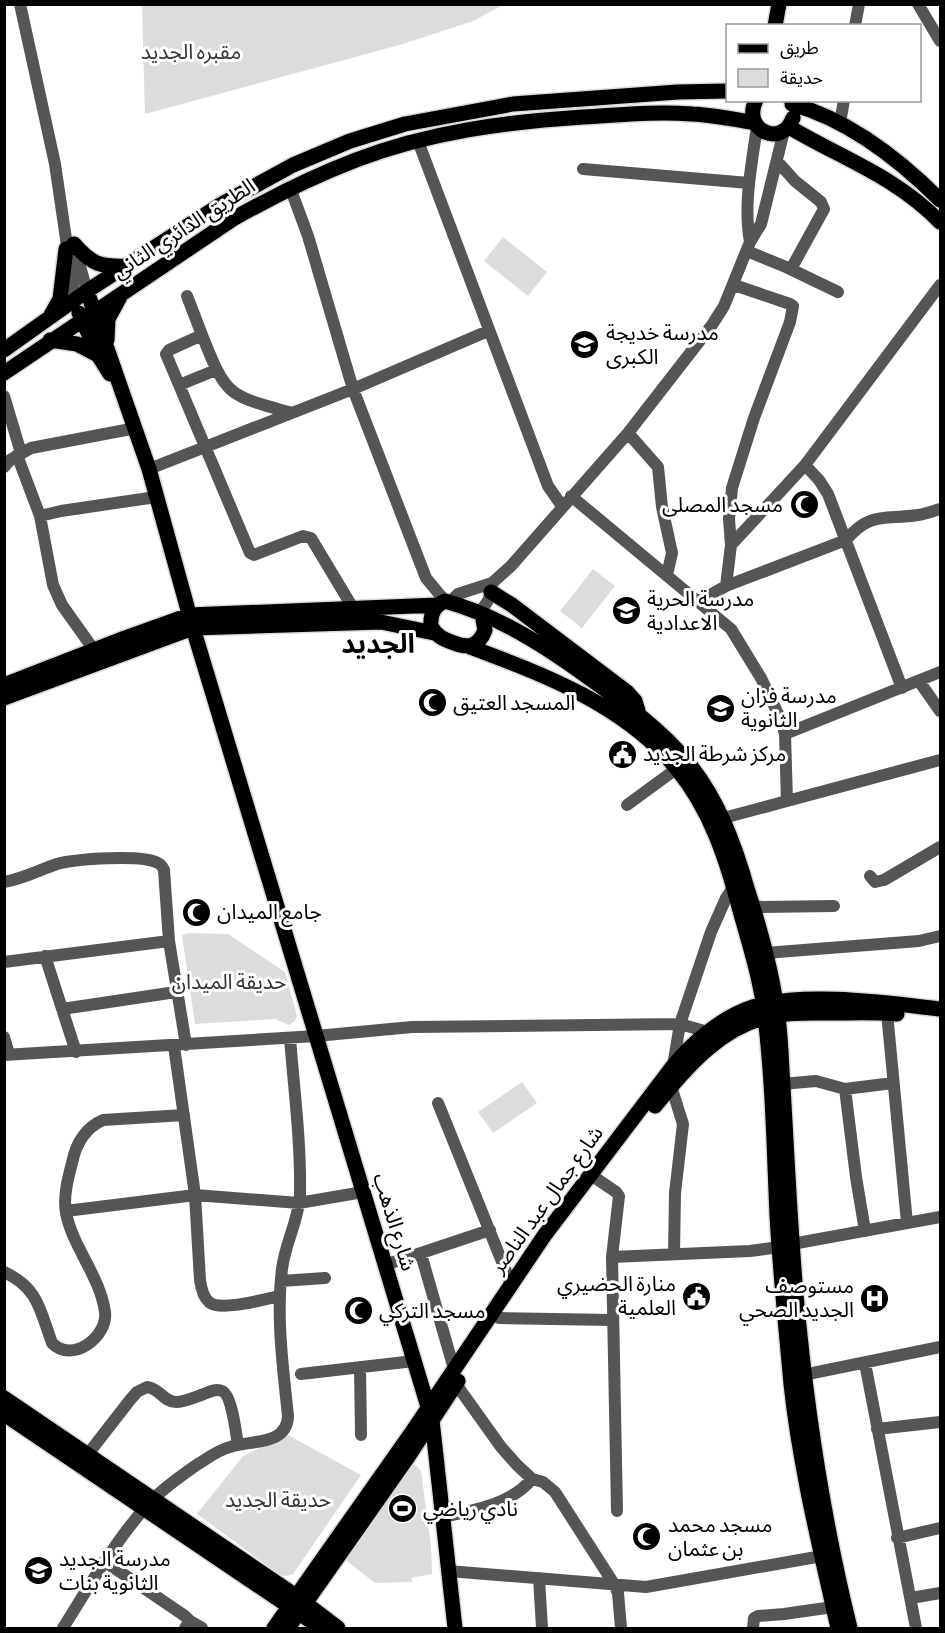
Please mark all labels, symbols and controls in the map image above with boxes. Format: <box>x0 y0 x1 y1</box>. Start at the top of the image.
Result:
legend <box>726 24 921 102</box>
text: طريق <box>780 38 819 59</box>
park label: مقبره الجديد <box>141 40 241 65</box>
text: حديقة <box>780 68 823 89</box>
street label: الطريق الدائري الثاني <box>108 174 262 287</box>
place label: مدرسة خديجة الكبرى <box>606 321 719 370</box>
school or university icon: مدرسة خديجة الكبرى <box>569 329 601 361</box>
mosque icon: مسجد المصلى <box>788 489 820 521</box>
place label: مسجد المصلى <box>662 493 783 518</box>
place label: مدرسة الحرية الاعدادية <box>647 587 754 636</box>
school or university icon: مدرسة الحرية الاعدادية <box>610 595 642 627</box>
district label: الجديد <box>341 629 415 661</box>
place label: مدرسة فزان الثانوية <box>741 684 837 733</box>
mosque icon: المسجد العتيق <box>416 687 448 719</box>
place label: المسجد العتيق <box>453 691 575 716</box>
school or university icon: مدرسة فزان الثانوية <box>704 692 736 724</box>
public building icon: مركز شرطة الجديد <box>606 738 638 770</box>
place label: مركز شرطة الجديد <box>643 742 786 767</box>
mosque icon: جامع الميدان <box>180 896 212 928</box>
place label: جامع الميدان <box>217 900 322 927</box>
park label: حديقة الميدان <box>172 970 286 995</box>
street label: شارع جمال عبد الناصر <box>485 1121 611 1281</box>
street label: شارع الذهب <box>365 1170 421 1274</box>
place label: منارة الحضيري العلمية <box>557 1272 676 1321</box>
place label: مستوصف الجديد الصحي <box>739 1274 854 1325</box>
public building icon: منارة الحضيري العلمية <box>681 1280 713 1312</box>
hospital icon: مستوصف الجديد الصحي <box>859 1282 891 1314</box>
mosque icon: مسجد التركي <box>342 1295 374 1327</box>
place label: مسجد التركي <box>379 1299 486 1326</box>
park label: حديقة الجديد <box>225 1488 331 1513</box>
sports icon: نادي رياضي <box>386 1493 418 1525</box>
place label: نادي رياضي <box>423 1497 518 1524</box>
place label: مسجد محمد بن عثمان <box>668 1513 772 1562</box>
mosque icon: مسجد محمد بن عثمان <box>631 1521 663 1553</box>
place label: مدرسة الجديد الثانوية بنات <box>59 1547 171 1596</box>
school or university icon: مدرسة الجديد الثانوية بنات <box>22 1555 54 1587</box>

